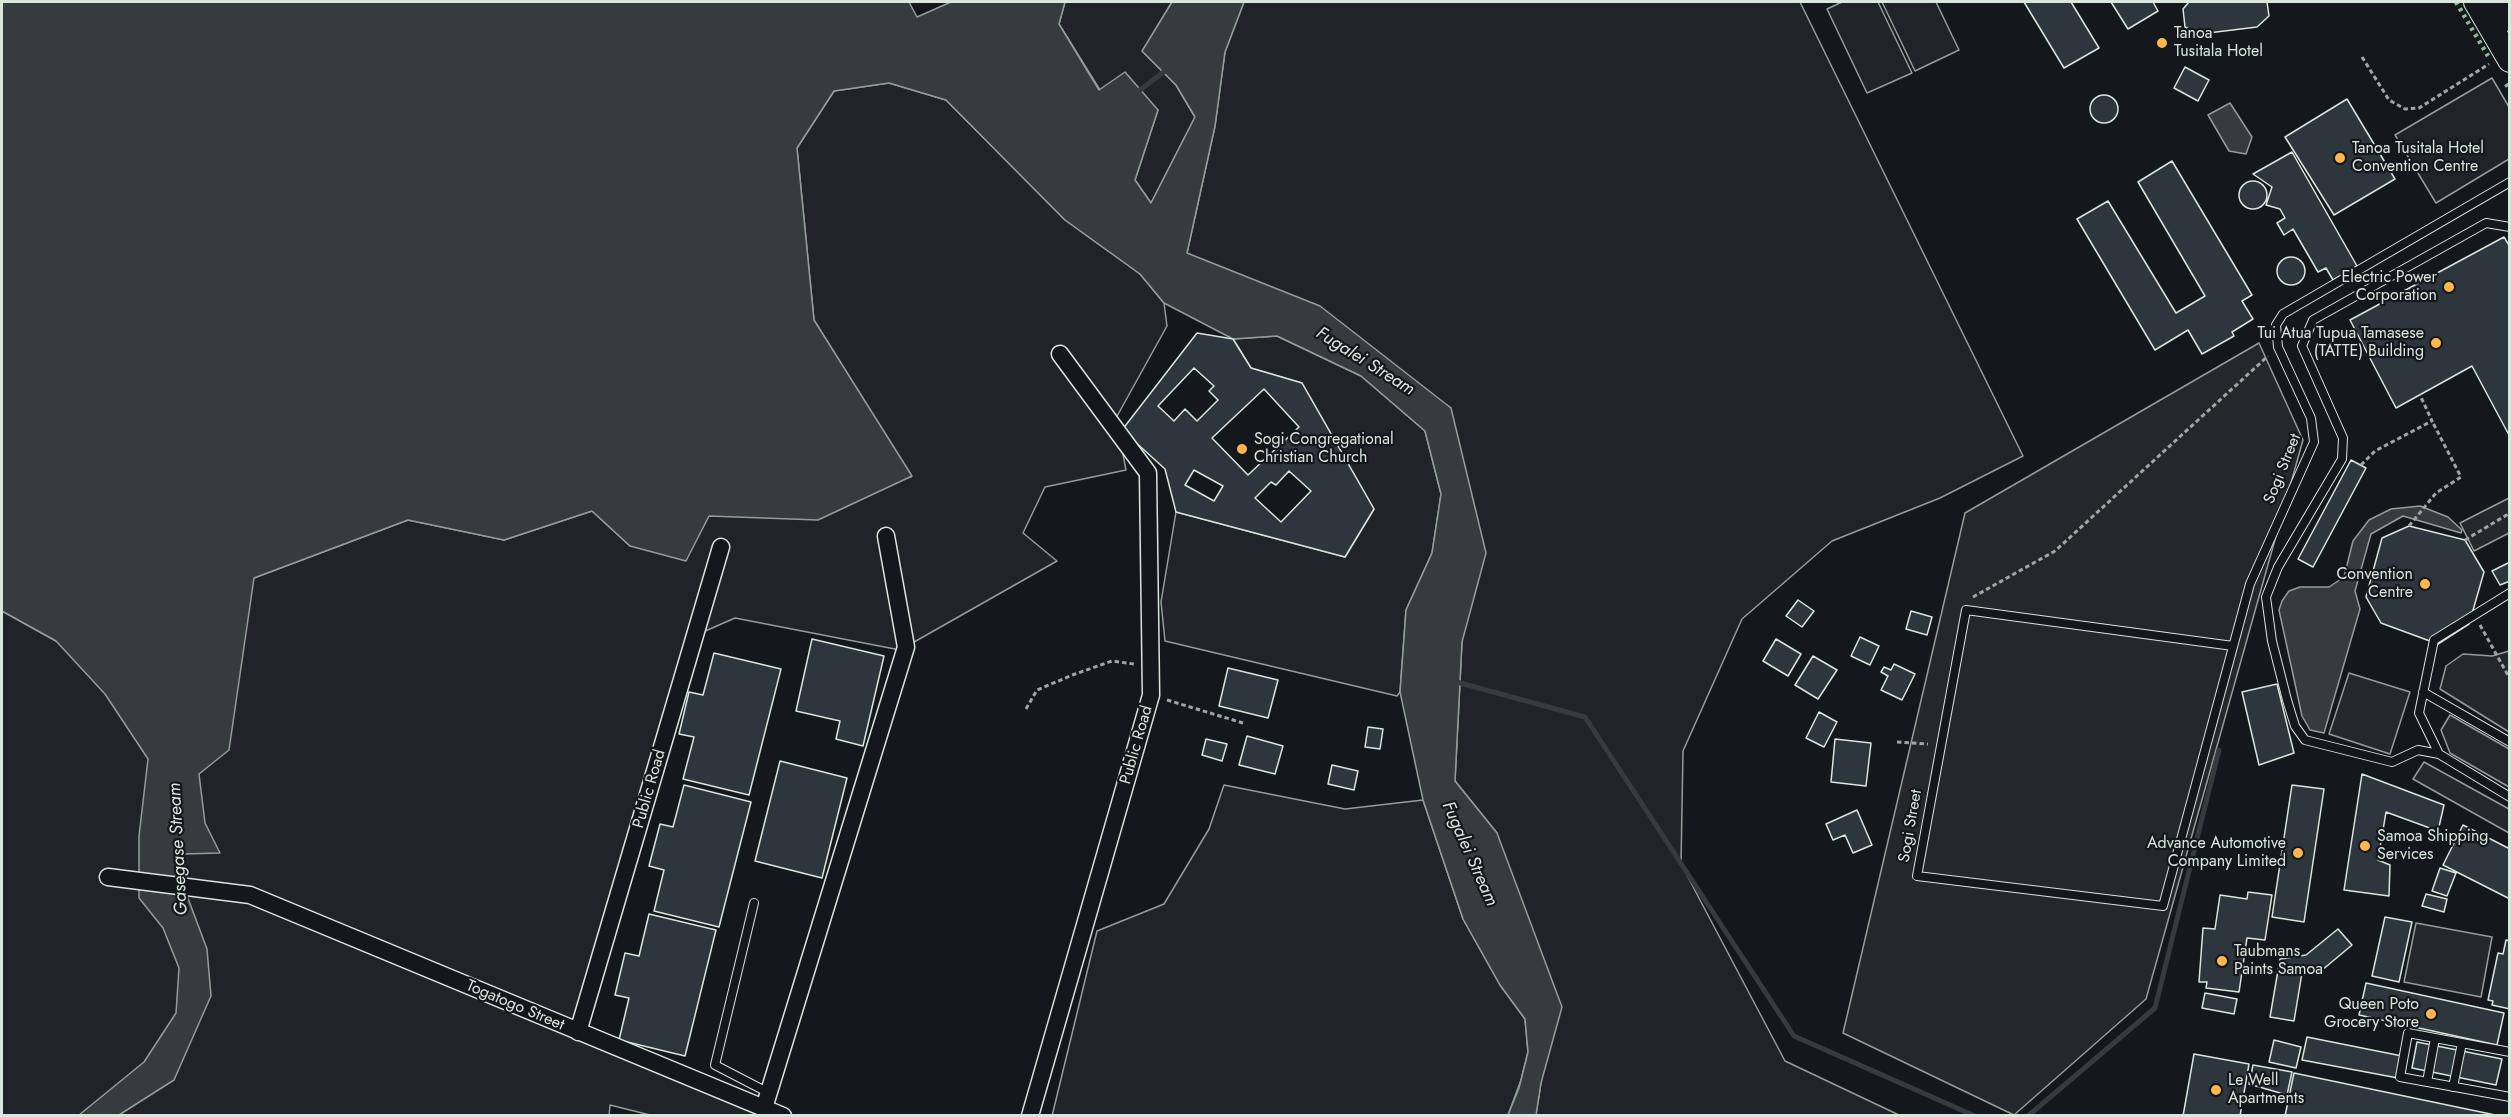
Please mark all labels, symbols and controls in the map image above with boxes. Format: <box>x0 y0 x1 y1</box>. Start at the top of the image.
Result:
place label: Tanoa Tusitala Hotel <box>2174 24 2263 62</box>
marker: Tanoa Tusitala Hotel <box>2155 36 2169 50</box>
place label: Tanoa Tusitala Hotel Convention Centre <box>2352 139 2484 177</box>
marker: Tanoa Tusitala Hotel Convention Centre <box>2333 151 2347 165</box>
place label: Electric Power Corporation <box>2342 268 2437 306</box>
marker: Electric Power Corporation <box>2442 280 2456 294</box>
water label: Fugalei Stream <box>1312 323 1418 401</box>
place label: Tui Atua Tupua Tamasese (TATTE) Building <box>2258 324 2424 362</box>
marker: Tui Atua Tupua Tamasese (TATTE) Building <box>2429 336 2443 350</box>
place label: Sogi Congregational Christian Church <box>1254 430 1394 468</box>
street label: Sogi Street <box>2260 431 2306 507</box>
marker: Sogi Congregational Christian Church <box>1235 442 1249 456</box>
place label: Convention Centre <box>2336 565 2413 603</box>
marker: Convention Centre <box>2418 577 2432 591</box>
street label: Public Road <box>1117 704 1157 786</box>
street label: Public Road <box>630 748 670 830</box>
water label: Gasegase Stream <box>165 782 193 916</box>
street label: Sogi Street <box>1895 788 1927 864</box>
water label: Fugalei Stream <box>1436 798 1502 910</box>
place label: Samoa Shipping Services <box>2377 827 2488 865</box>
place label: Advance Automotive Company Limited <box>2147 834 2286 872</box>
marker: Samoa Shipping Services <box>2358 839 2372 853</box>
marker: Advance Automotive Company Limited <box>2291 846 2305 860</box>
place label: Taubmans Paints Samoa <box>2234 942 2323 980</box>
marker: Taubmans Paints Samoa <box>2215 954 2229 968</box>
street label: Togatogo Street <box>463 977 567 1035</box>
place label: Queen Poto Grocery Store <box>2324 995 2419 1033</box>
marker: Queen Poto Grocery Store <box>2424 1007 2438 1021</box>
place label: Le Well Apartments <box>2228 1071 2304 1109</box>
marker: Le Well Apartments <box>2209 1083 2223 1097</box>

